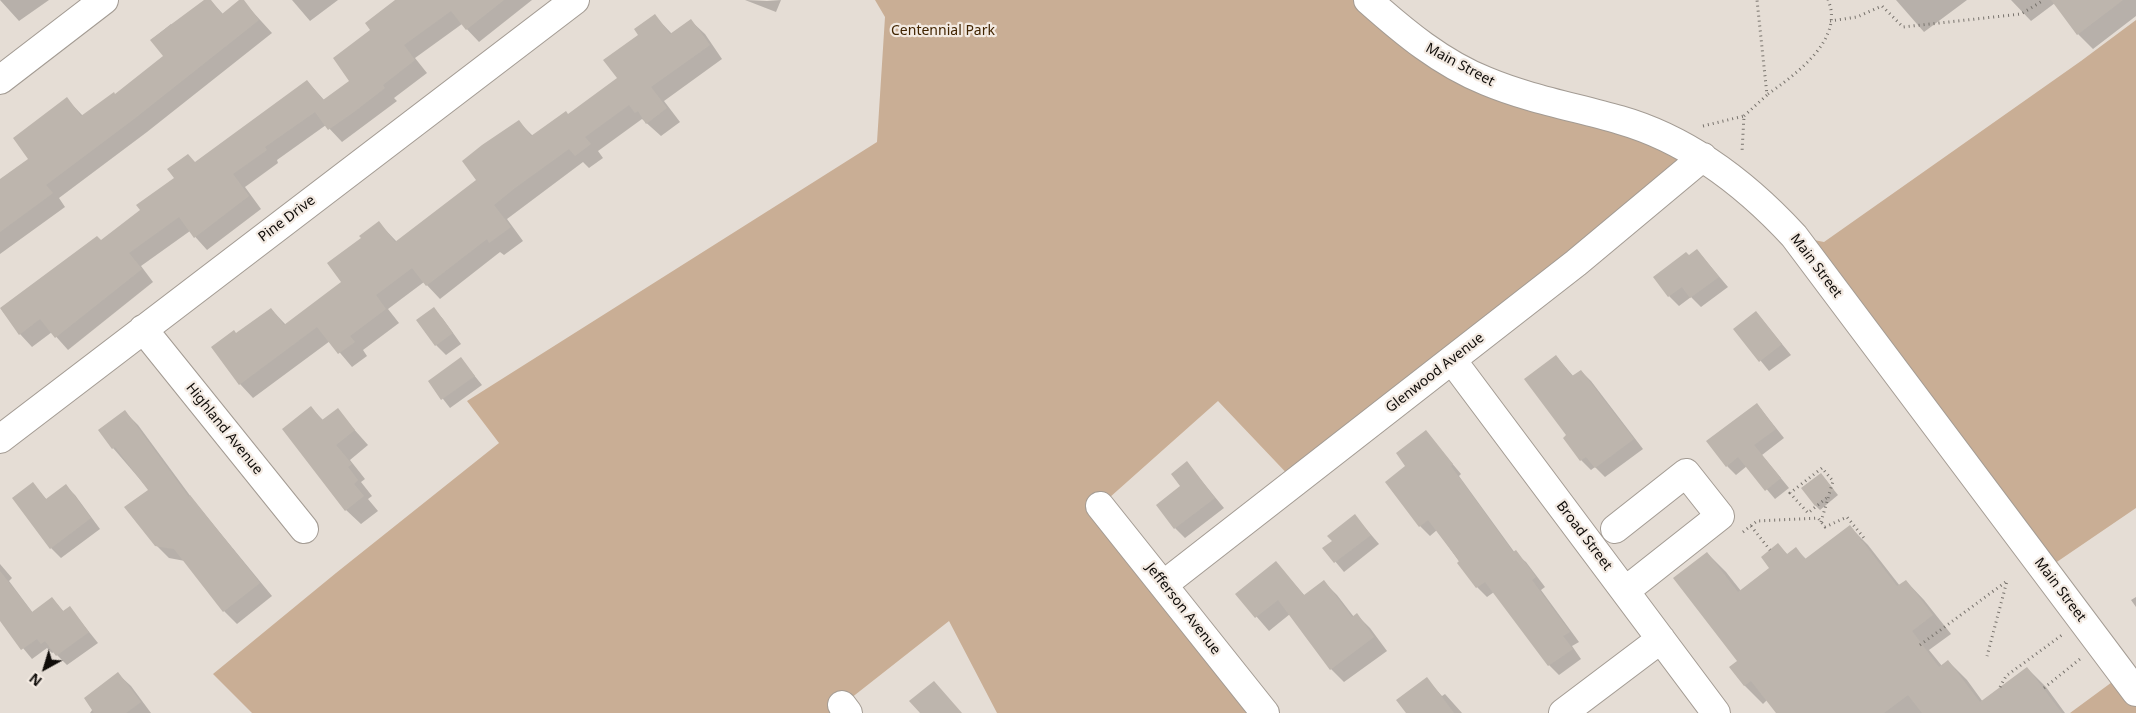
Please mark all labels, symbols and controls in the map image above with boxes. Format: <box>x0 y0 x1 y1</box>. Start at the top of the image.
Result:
park label: Centennial Park <box>891 23 995 39</box>
street label: Main Street <box>1423 40 1497 90</box>
street label: Pine Drive <box>255 192 319 246</box>
street label: Main Street <box>1787 231 1845 301</box>
street label: Glenwood Avenue <box>1383 330 1487 416</box>
street label: Highland Avenue <box>182 380 266 478</box>
street label: Broad Street <box>1553 498 1615 574</box>
street label: Main Street <box>2031 555 2089 625</box>
street label: Jefferson Avenue <box>1142 560 1224 658</box>
north arrow <box>20 643 70 693</box>
text: N <box>25 669 46 691</box>

